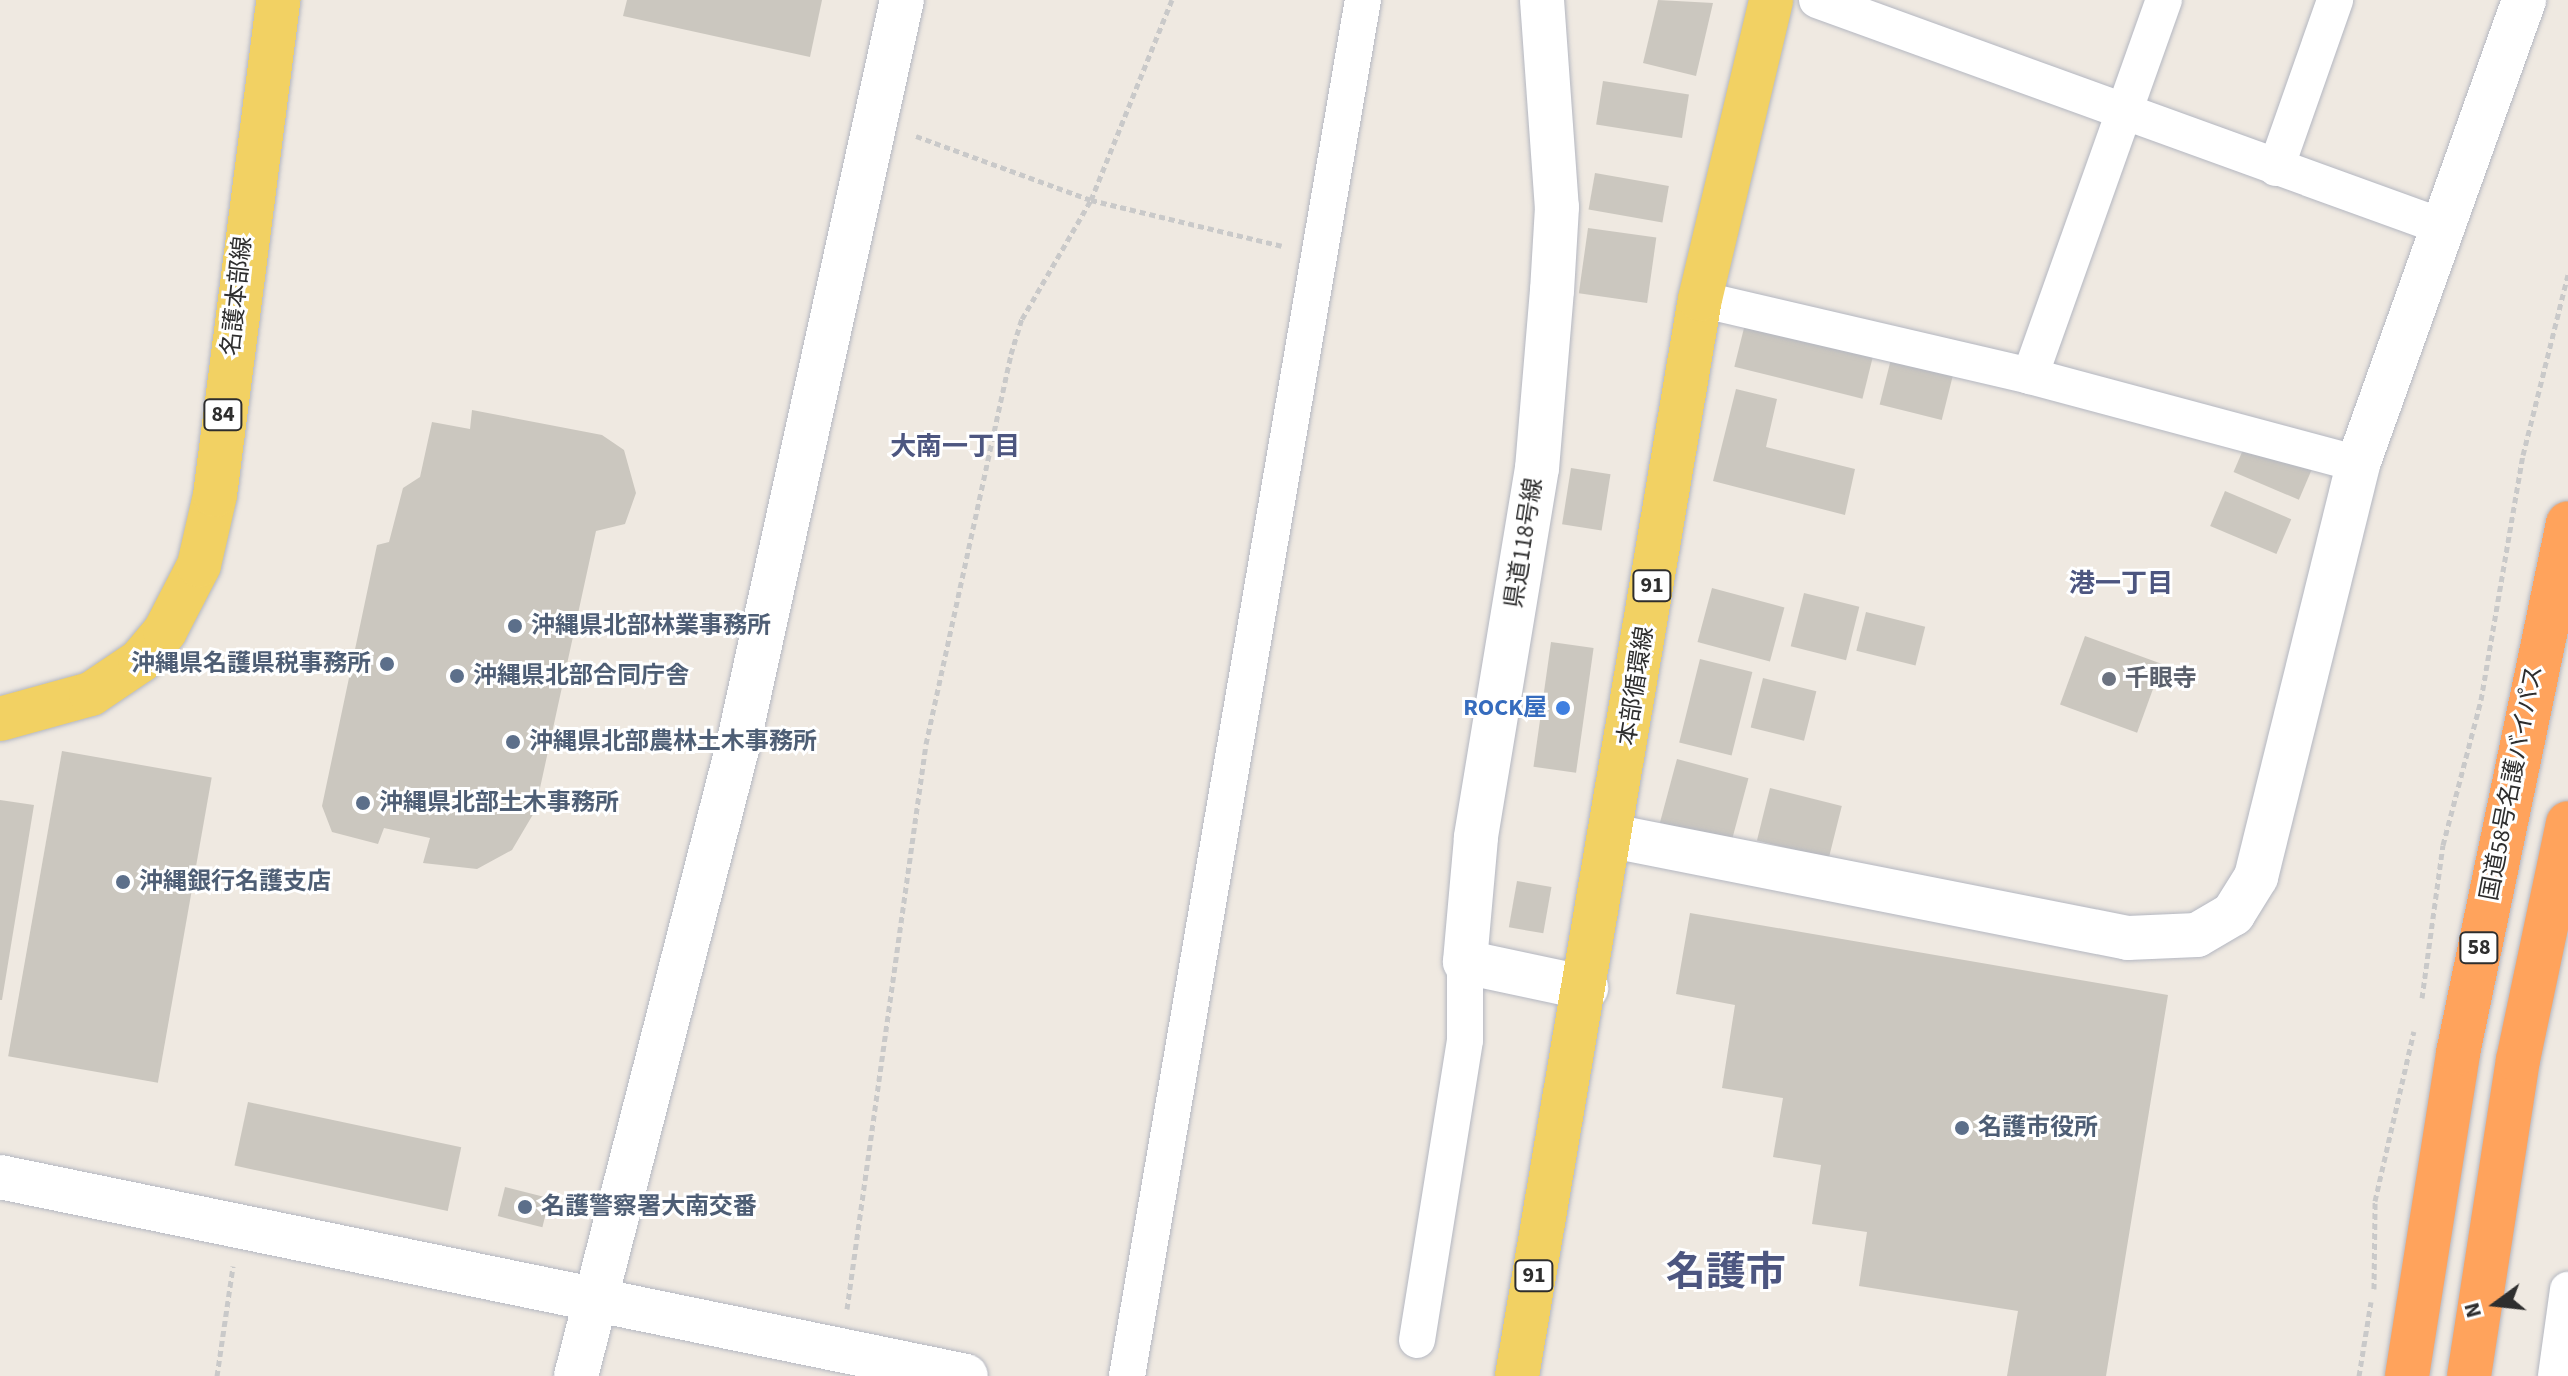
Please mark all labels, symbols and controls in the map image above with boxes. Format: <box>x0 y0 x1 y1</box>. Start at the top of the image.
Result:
street label: 名護本部線 <box>216 235 258 357</box>
road number: 84 <box>203 397 243 433</box>
district label: 大南一丁目 <box>890 431 1020 463</box>
street label: 県道118号線 <box>1499 476 1549 610</box>
road number: 91 <box>1632 568 1672 604</box>
district label: 港一丁目 <box>2069 568 2173 600</box>
place label: 沖縄県北部林業事務所 <box>531 612 771 640</box>
marker: 沖縄県北部林業事務所 <box>506 617 524 635</box>
street label: 本部循環線 <box>1612 624 1660 748</box>
place label: 沖縄県名護県税事務所 <box>131 650 371 678</box>
marker: 沖縄県名護県税事務所 <box>378 655 396 673</box>
place label: 沖縄県北部合同庁舎 <box>473 662 689 690</box>
street label: 国道58号名護バイパス <box>2475 663 2549 903</box>
place label: 千眼寺 <box>2125 665 2197 693</box>
marker: 沖縄県北部合同庁舎 <box>448 667 466 685</box>
marker: 千眼寺 <box>2100 670 2118 688</box>
place label: ROCK屋 <box>1463 694 1547 722</box>
marker: ROCK屋 <box>1554 699 1572 717</box>
place label: 沖縄県北部農林土木事務所 <box>529 728 817 756</box>
marker: 沖縄県北部農林土木事務所 <box>504 733 522 751</box>
place label: 沖縄県北部土木事務所 <box>379 789 619 817</box>
marker: 沖縄県北部土木事務所 <box>354 794 372 812</box>
place label: 沖縄銀行名護支店 <box>139 868 331 896</box>
marker: 沖縄銀行名護支店 <box>114 873 132 891</box>
road number: 58 <box>2459 930 2499 966</box>
place label: 名護市役所 <box>1978 1114 2098 1142</box>
marker: 名護市役所 <box>1953 1119 1971 1137</box>
place label: 名護警察署大南交番 <box>541 1193 757 1221</box>
marker: 名護警察署大南交番 <box>516 1198 534 1216</box>
district label: 名護市 <box>1666 1249 1786 1297</box>
road number: 91 <box>1514 1258 1554 1294</box>
north arrow <box>2456 1264 2536 1344</box>
text: N <box>2455 1299 2490 1321</box>

